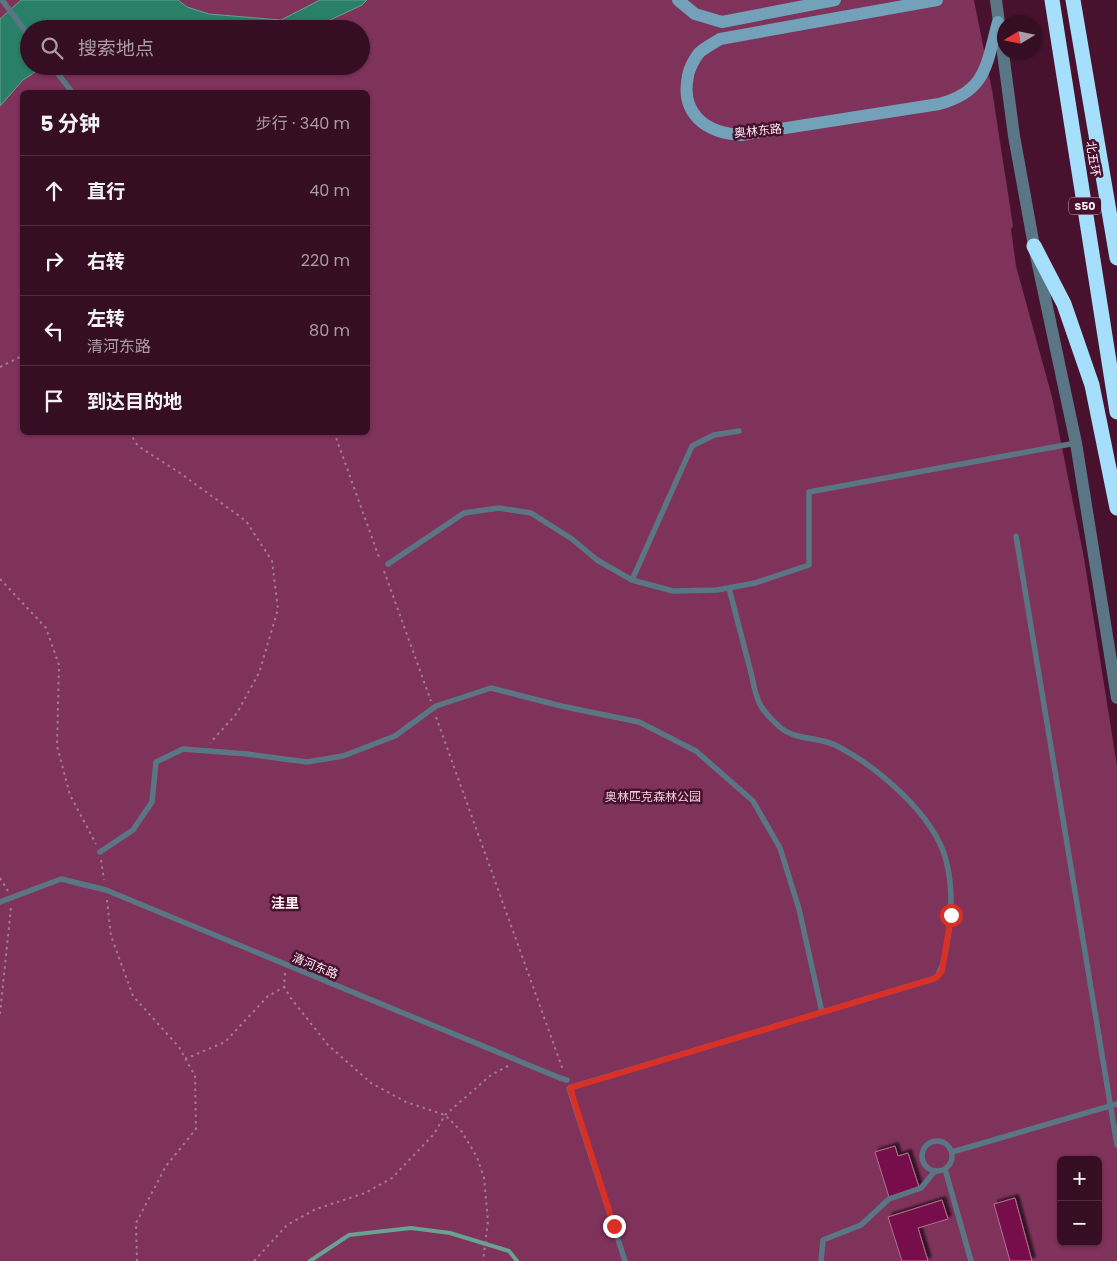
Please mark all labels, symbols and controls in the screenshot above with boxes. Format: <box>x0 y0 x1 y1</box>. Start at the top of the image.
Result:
north arrow <box>997 15 1042 60</box>
search box <box>20 20 370 75</box>
icon: search <box>38 34 66 62</box>
text: 搜索地点 <box>78 35 154 62</box>
text: 5 分钟 <box>40 109 100 138</box>
text: 步行 · 340 m <box>256 112 350 135</box>
street label: 奥林东路 <box>733 120 783 141</box>
street label: 北五环 <box>1082 140 1105 178</box>
icon: ahead <box>40 177 68 205</box>
text: 直行 <box>87 178 125 205</box>
text: 40 m <box>309 179 350 202</box>
road number: S50 <box>1069 198 1101 215</box>
icon: right <box>40 247 68 275</box>
text: 右转 <box>87 248 125 275</box>
text: 220 m <box>301 249 350 272</box>
text: 左转 <box>87 305 125 332</box>
icon: left <box>40 317 68 345</box>
text: 80 m <box>309 319 350 342</box>
text: 清河东路 <box>87 335 151 358</box>
icon: arrive <box>40 387 68 415</box>
text: 到达目的地 <box>87 388 182 415</box>
park label: 奥林匹克森林公园 <box>605 788 701 805</box>
district label: 洼里 <box>271 893 299 913</box>
route start <box>940 904 963 927</box>
street label: 清河东路 <box>290 949 341 982</box>
map controls <box>1057 1156 1102 1246</box>
button: + <box>1057 1156 1102 1201</box>
button: − <box>1057 1201 1102 1246</box>
route end <box>603 1215 626 1238</box>

